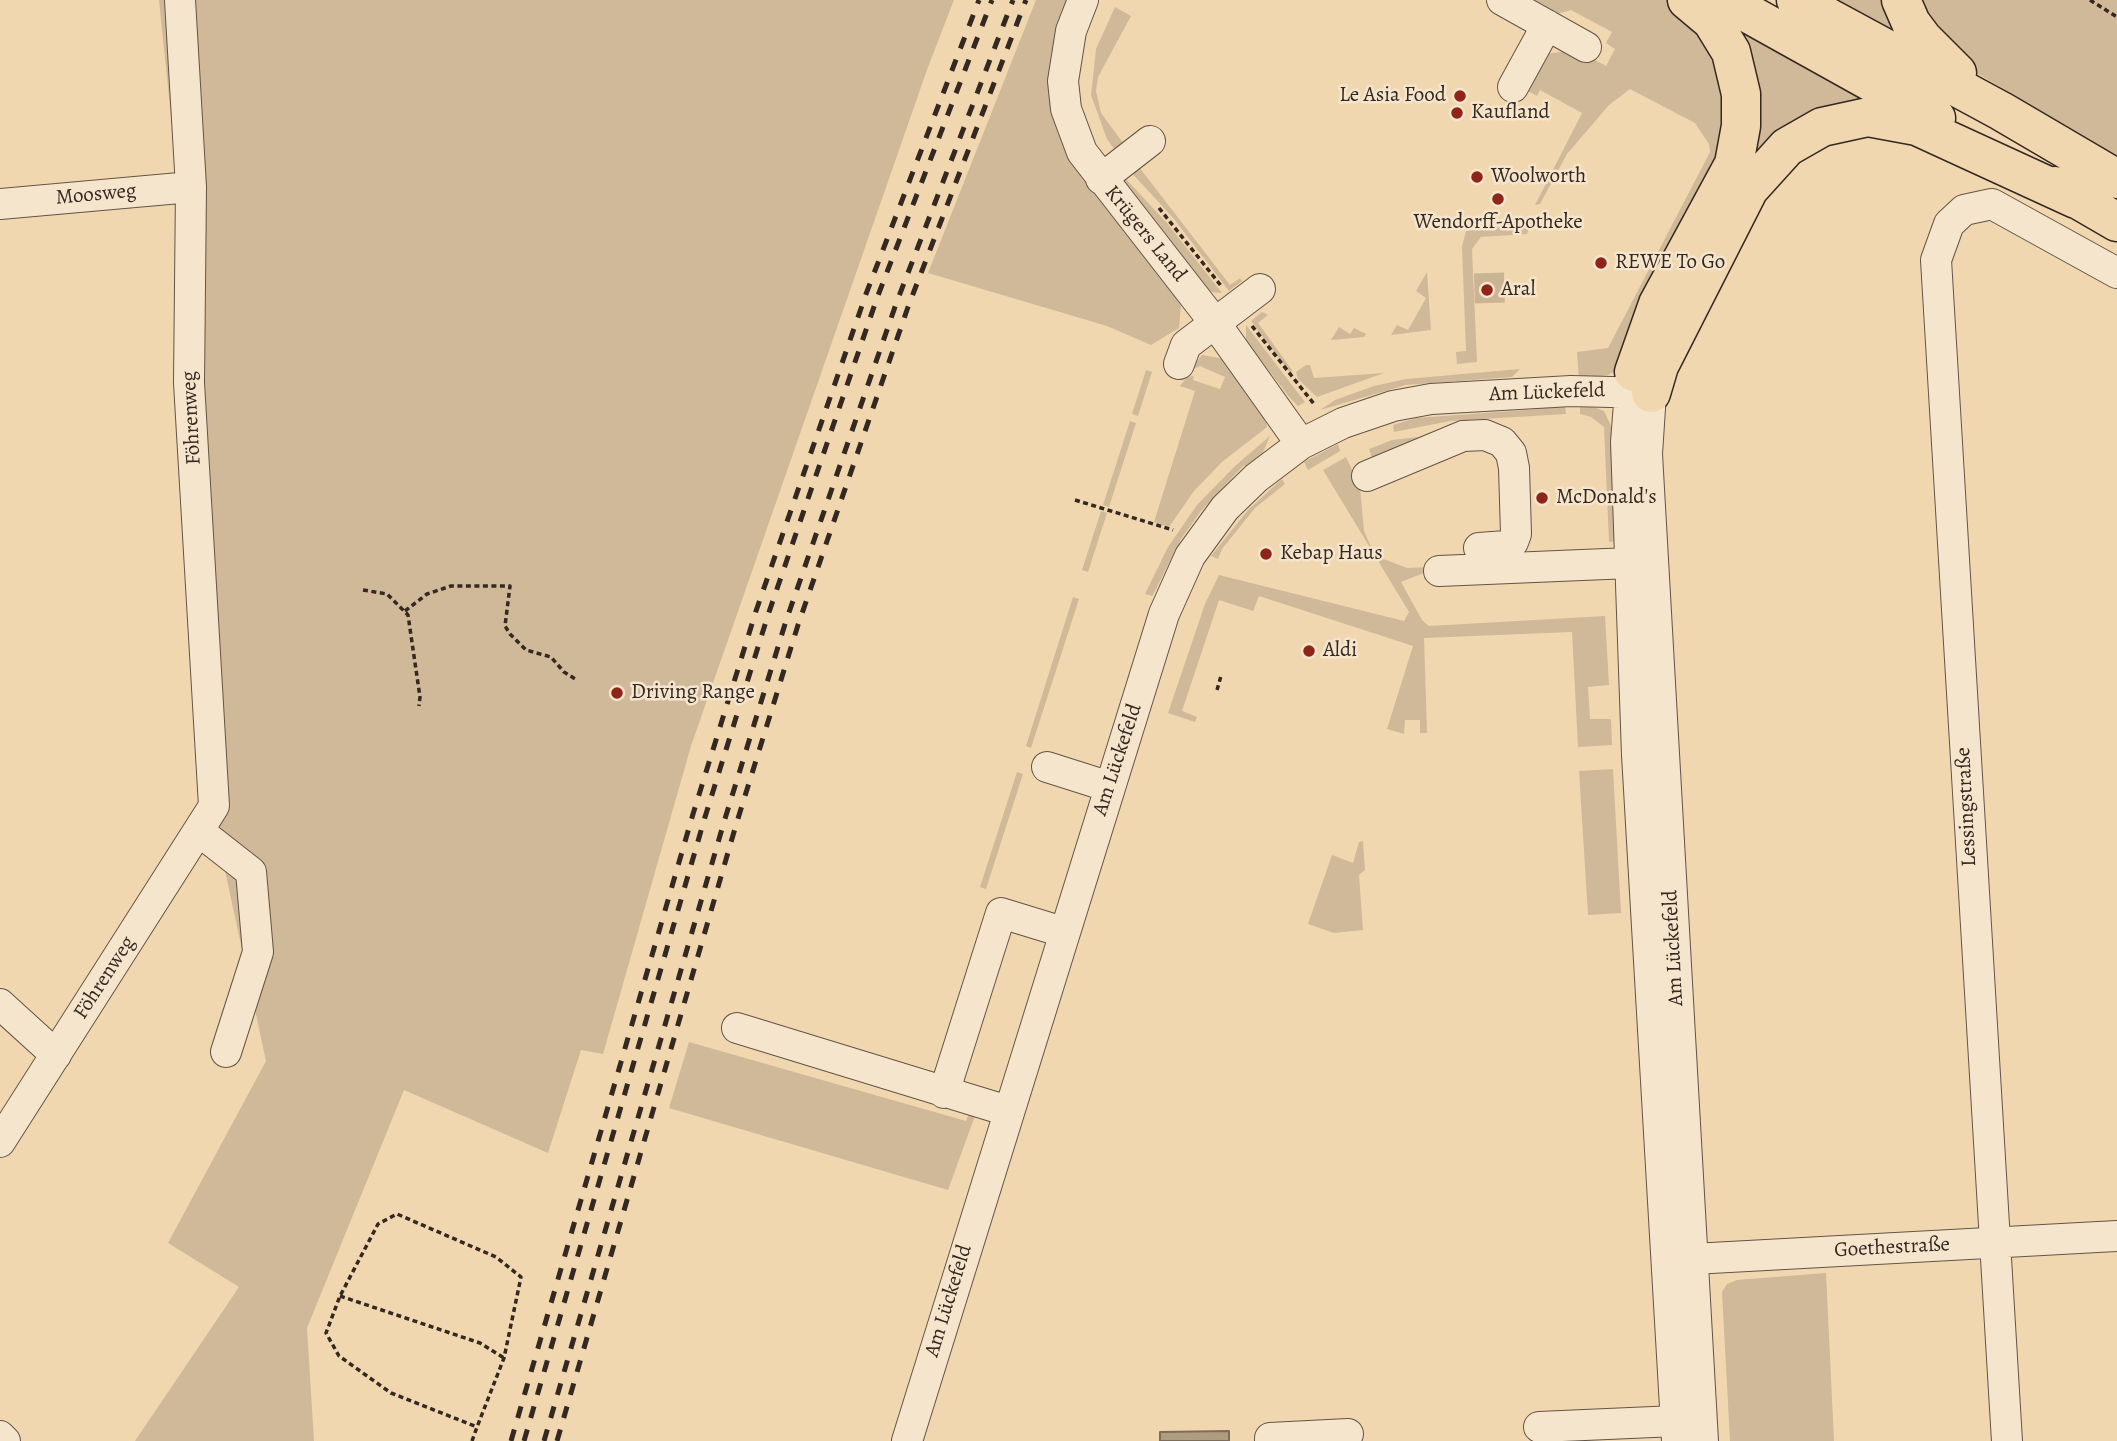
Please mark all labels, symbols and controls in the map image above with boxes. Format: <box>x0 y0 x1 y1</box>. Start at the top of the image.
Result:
place label: Le Asia Food <box>1339 83 1446 109</box>
marker: Le Asia Food <box>1452 88 1468 104</box>
place label: Kaufland <box>1471 100 1550 126</box>
marker: Kaufland <box>1449 105 1465 121</box>
place label: Woolworth <box>1491 164 1586 190</box>
marker: Woolworth <box>1469 169 1485 185</box>
street label: Moosweg <box>55 179 137 211</box>
street label: Krügers Land <box>1099 181 1191 287</box>
marker: Wendorff-Apotheke <box>1490 191 1506 207</box>
place label: Wendorff-Apotheke <box>1413 210 1583 236</box>
place label: REWE To Go <box>1615 250 1725 276</box>
marker: REWE To Go <box>1593 255 1609 271</box>
place label: Aral <box>1501 277 1536 303</box>
marker: Aral <box>1479 282 1495 298</box>
street label: Föhrenweg <box>177 370 207 466</box>
street label: Am Lückefeld <box>1489 378 1605 408</box>
place label: McDonald's <box>1556 485 1657 511</box>
marker: McDonald's <box>1534 490 1550 506</box>
place label: Kebap Haus <box>1280 541 1383 567</box>
marker: Kebap Haus <box>1258 546 1274 562</box>
place label: Aldi <box>1323 638 1357 664</box>
marker: Aldi <box>1301 643 1317 659</box>
place label: Driving Range <box>631 680 755 706</box>
marker: Driving Range <box>609 685 625 701</box>
street label: Am Lückefeld <box>1088 701 1148 819</box>
street label: Lessingstraße <box>1951 747 1983 867</box>
street label: Am Lückefeld <box>1658 889 1690 1007</box>
street label: Föhrenweg <box>69 932 141 1024</box>
street label: Goethestraße <box>1834 1232 1950 1264</box>
street label: Am Lückefeld <box>920 1242 978 1360</box>

